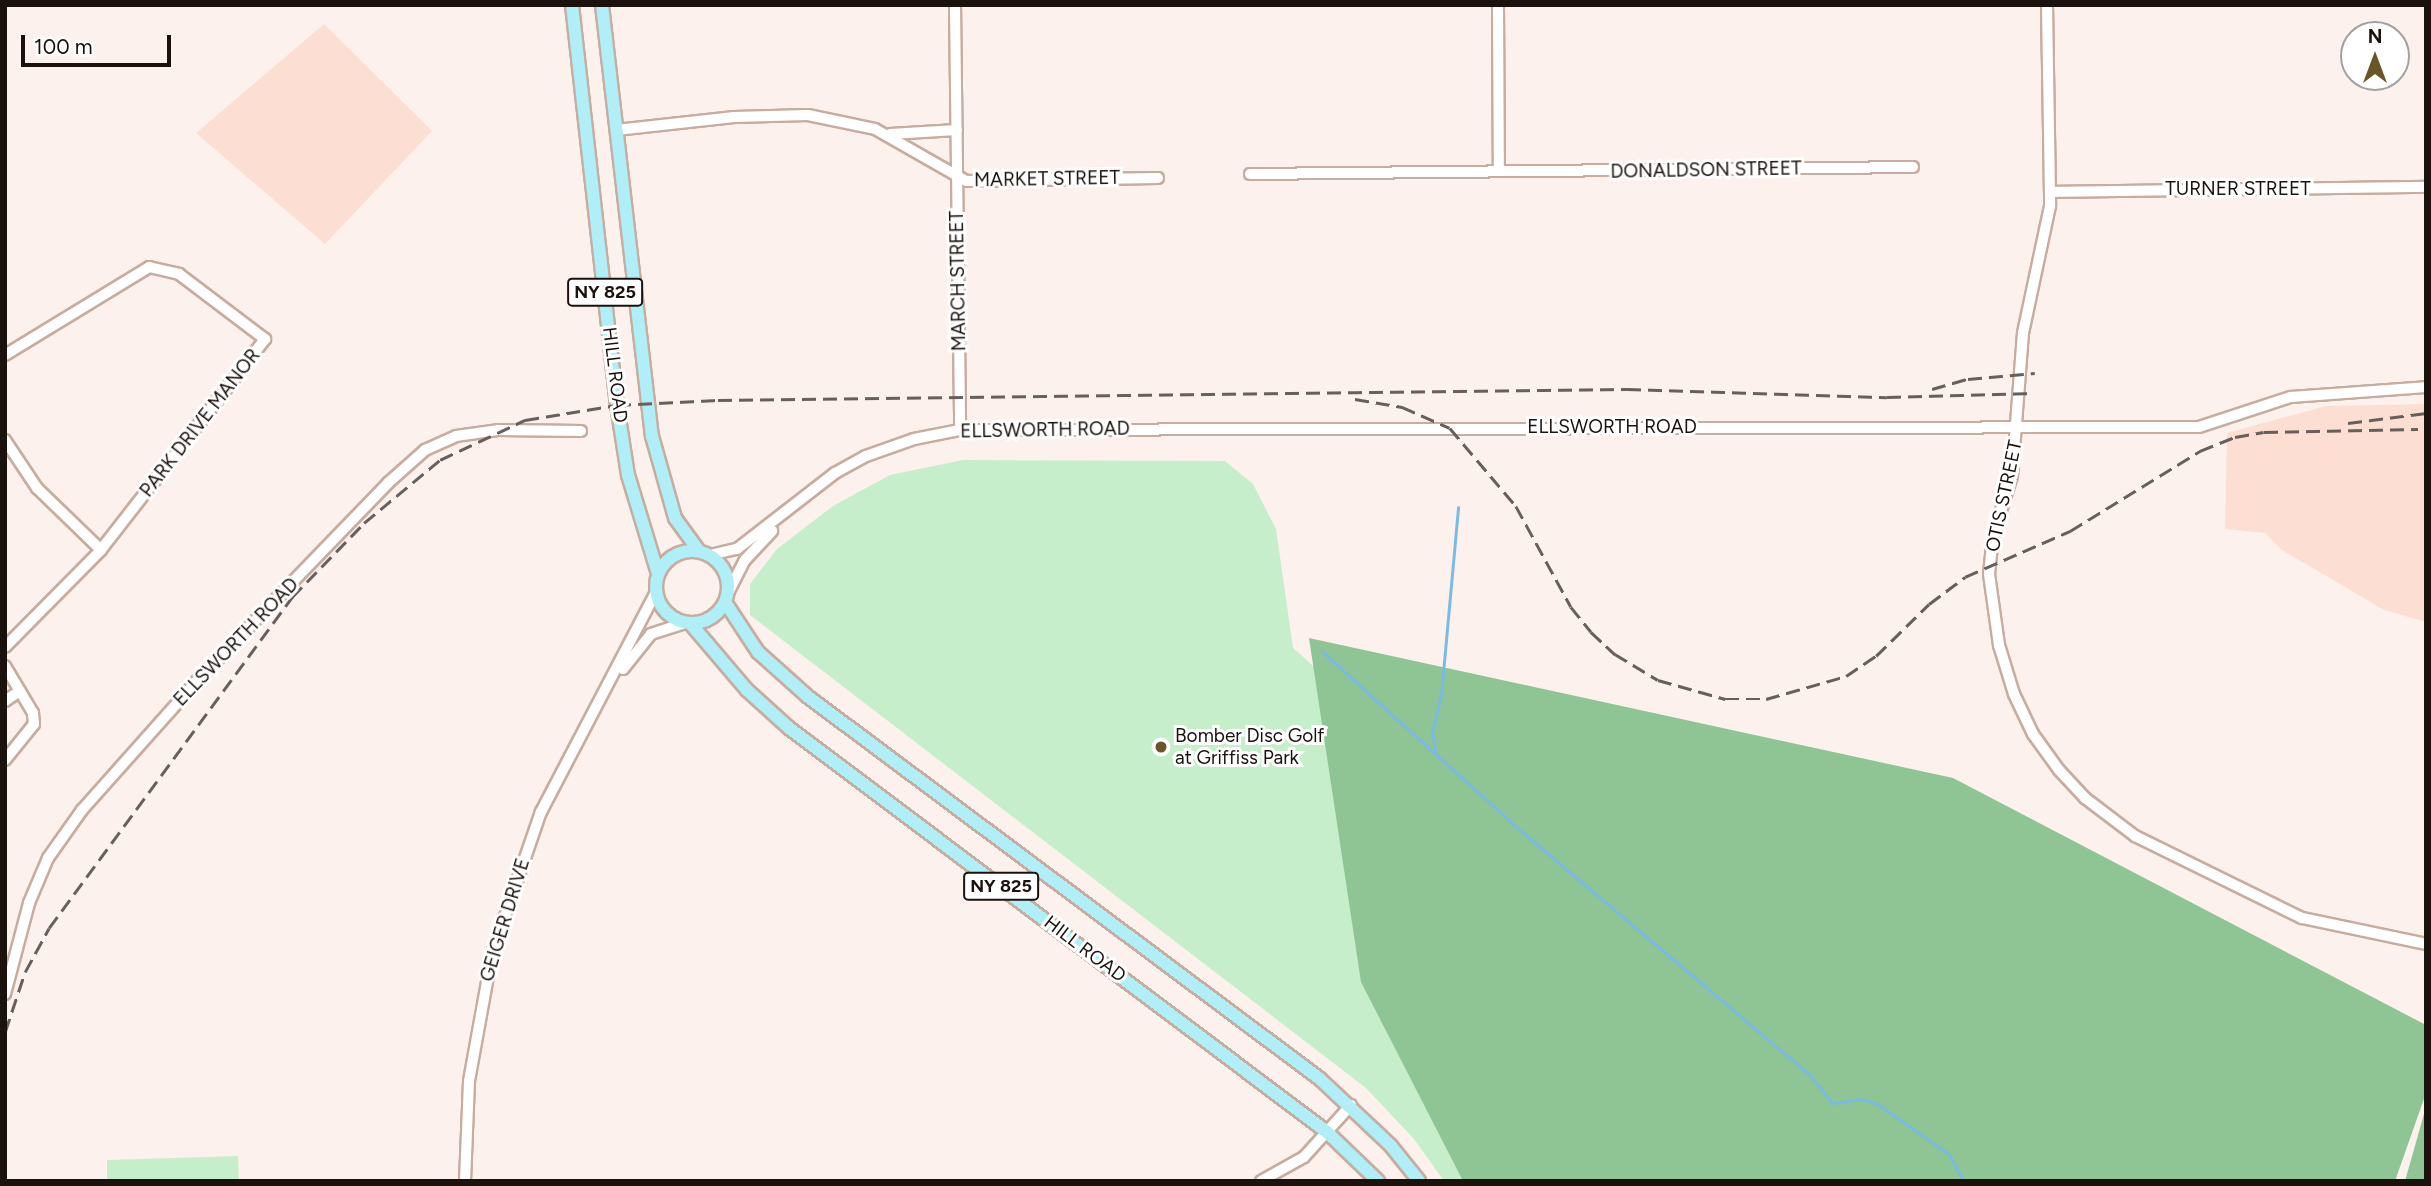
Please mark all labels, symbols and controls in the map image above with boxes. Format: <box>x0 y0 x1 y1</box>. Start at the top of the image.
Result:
scale bar <box>24 21 175 65</box>
north arrow <box>2340 21 2410 91</box>
text: N <box>2368 25 2382 48</box>
text: 100 m <box>34 34 93 59</box>
street label: DONALDSON STREET <box>1610 157 1802 183</box>
street label: MARKET STREET <box>974 166 1120 192</box>
street label: TURNER STREET <box>2165 178 2311 200</box>
street label: MARCH STREET <box>945 211 971 351</box>
road number: NY 825 <box>566 278 644 306</box>
street label: HILL ROAD <box>598 326 632 424</box>
street label: PARK DRIVE MANOR <box>135 344 265 502</box>
street label: ELLSWORTH ROAD <box>1527 416 1697 438</box>
street label: ELLSWORTH ROAD <box>960 417 1130 443</box>
street label: OTIS STREET <box>1981 438 2027 554</box>
street label: ELLSWORTH ROAD <box>169 573 303 711</box>
place label: Bomber Disc Golf at Griffiss Park <box>1175 725 1324 769</box>
marker: Bomber Disc Golf at Griffiss Park <box>1153 739 1169 755</box>
street label: GEIGER DRIVE <box>475 856 535 984</box>
road number: NY 825 <box>962 872 1040 900</box>
street label: HILL ROAD <box>1040 911 1130 987</box>

